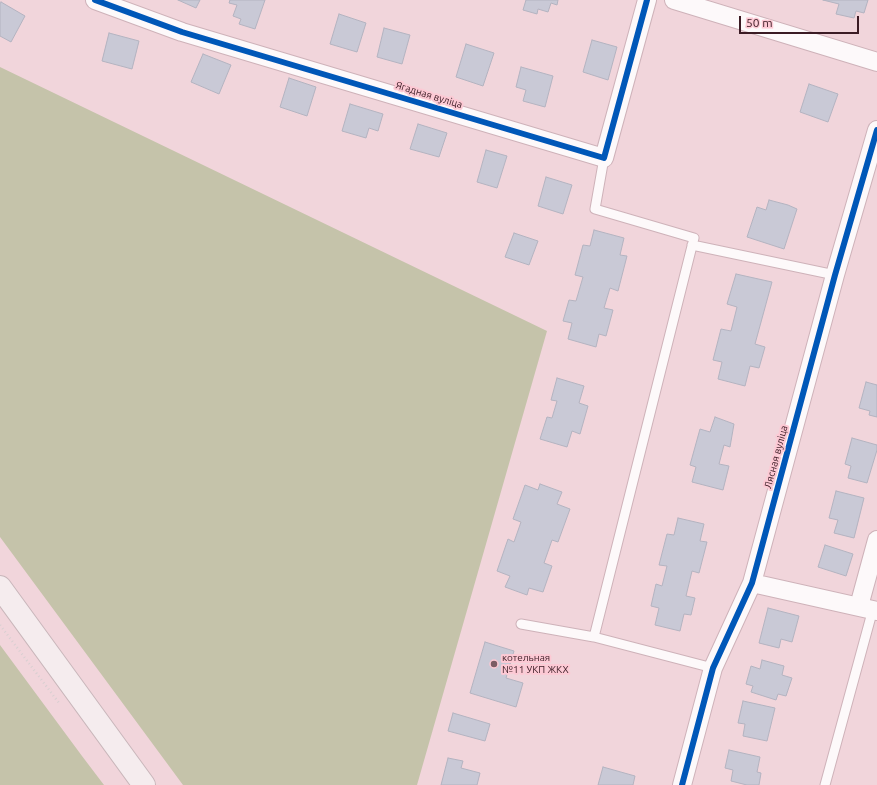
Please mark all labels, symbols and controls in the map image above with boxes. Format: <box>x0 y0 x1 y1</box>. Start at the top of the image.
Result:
scale bar <box>741 8 861 34</box>
text: 50 m <box>746 16 773 29</box>
street label: Ягадная вуліца <box>394 79 464 111</box>
street label: Лясная вуліца <box>762 424 790 490</box>
place label: котельная №11 УКП ЖКХ <box>502 652 569 676</box>
marker: котельная №11 УКП ЖКХ <box>489 659 499 669</box>

